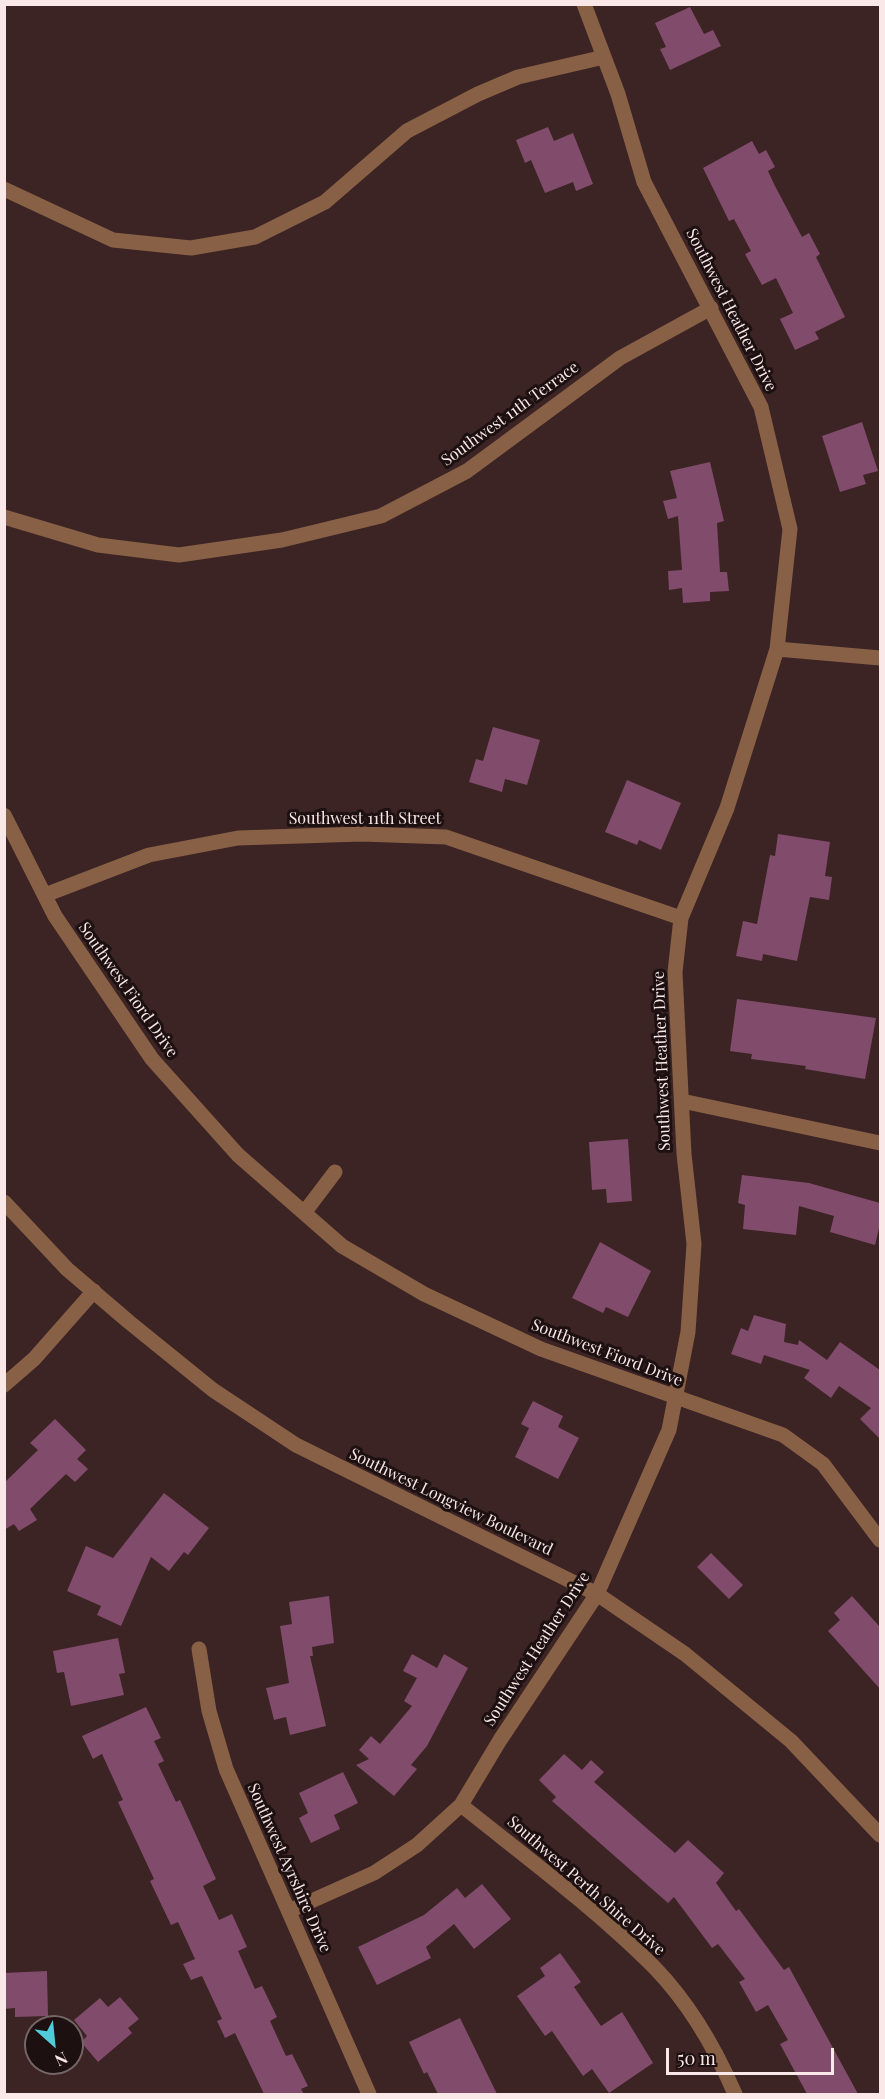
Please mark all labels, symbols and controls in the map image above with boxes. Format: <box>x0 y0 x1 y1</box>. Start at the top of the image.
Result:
street label: Southwest Heather Drive <box>682 225 780 395</box>
street label: Southwest 11th Terrace <box>438 358 582 470</box>
street label: Southwest 11th Street <box>289 809 441 829</box>
street label: Southwest Fiord Drive <box>74 919 182 1061</box>
street label: Southwest Heather Drive <box>649 971 675 1151</box>
street label: Southwest Fiord Drive <box>529 1315 685 1391</box>
street label: Southwest Longview Boulevard <box>346 1444 556 1560</box>
street label: Southwest Heather Drive <box>480 1568 594 1730</box>
street label: Southwest Ayrshire Drive <box>243 1780 335 1956</box>
street label: Southwest Perth Shire Drive <box>503 1812 669 1960</box>
north arrow <box>24 2015 84 2075</box>
scale bar <box>669 2036 837 2074</box>
text: 50 m <box>677 2046 716 2070</box>
text: N <box>52 2048 71 2072</box>

